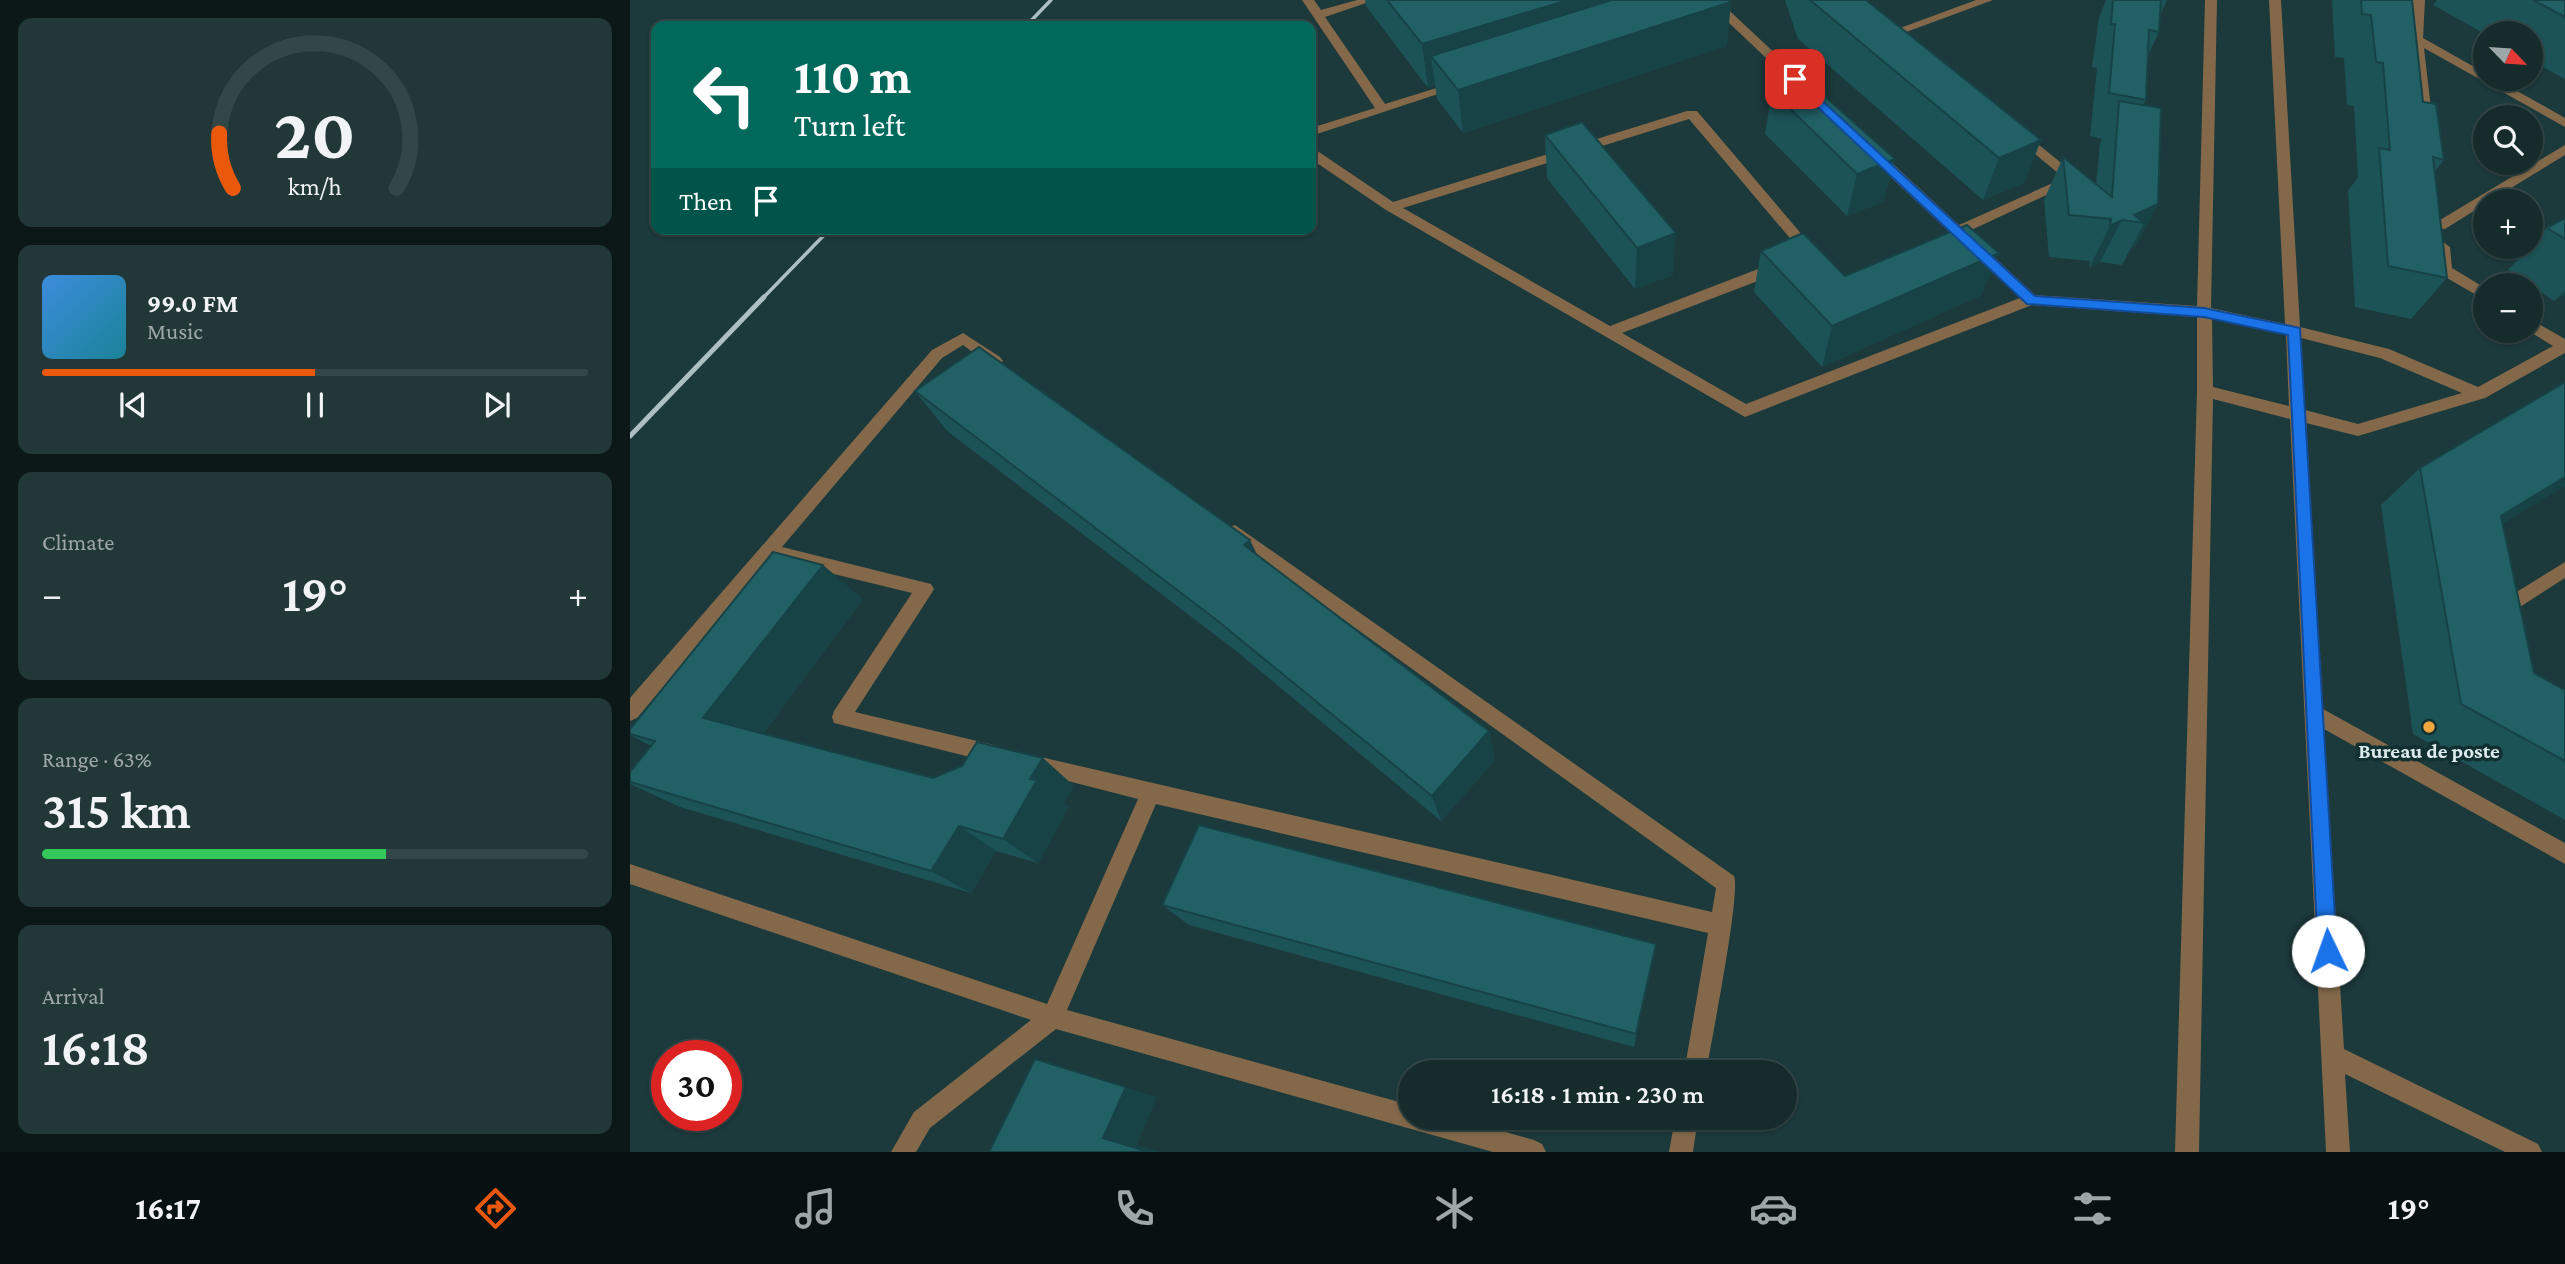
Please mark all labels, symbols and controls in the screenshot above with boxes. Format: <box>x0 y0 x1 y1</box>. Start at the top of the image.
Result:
north arrow <box>2473 21 2543 91</box>
map controls <box>2473 21 2543 343</box>
icon: left <box>679 49 770 140</box>
text: 110 m <box>794 49 911 104</box>
pin <box>1765 49 1825 109</box>
icon: arrive <box>1776 60 1814 98</box>
text: 20 <box>274 94 356 175</box>
button: search <box>2473 105 2543 175</box>
text: Turn left <box>794 107 905 143</box>
text: km/h <box>288 173 342 200</box>
icon: arrive <box>747 182 785 220</box>
text: Then <box>679 187 733 216</box>
button: + <box>2473 189 2543 259</box>
button: − <box>2473 273 2543 343</box>
text: 99.0 FM <box>147 289 238 318</box>
text: Music <box>147 318 203 344</box>
icon: previous <box>114 386 152 424</box>
icon: pause <box>296 386 334 424</box>
icon: next <box>478 386 516 424</box>
text: Climate <box>42 529 114 555</box>
text: 19° <box>282 564 348 622</box>
text: − <box>42 573 62 615</box>
text: + <box>568 573 588 615</box>
marker: Bureau de poste <box>2421 719 2437 735</box>
place label: Bureau de poste <box>2358 739 2500 763</box>
text: Range · 63% <box>42 746 152 772</box>
text: 315 km <box>42 781 191 839</box>
position arrow <box>2291 914 2365 988</box>
text: Arrival <box>42 983 105 1009</box>
text: 16:18 <box>42 1018 150 1076</box>
speed limit sign: 30 <box>651 1040 742 1131</box>
text: 16:18 · 1 min · 230 m <box>1491 1080 1704 1109</box>
icon: directions <box>471 1184 520 1233</box>
icon: music <box>791 1184 840 1233</box>
icon: phone <box>1110 1184 1159 1233</box>
icon: climate <box>1430 1184 1479 1233</box>
icon: car <box>1749 1184 1798 1233</box>
icon: filters <box>2068 1184 2117 1233</box>
text: 16:17 <box>135 1190 201 1226</box>
text: 19° <box>2388 1190 2430 1226</box>

